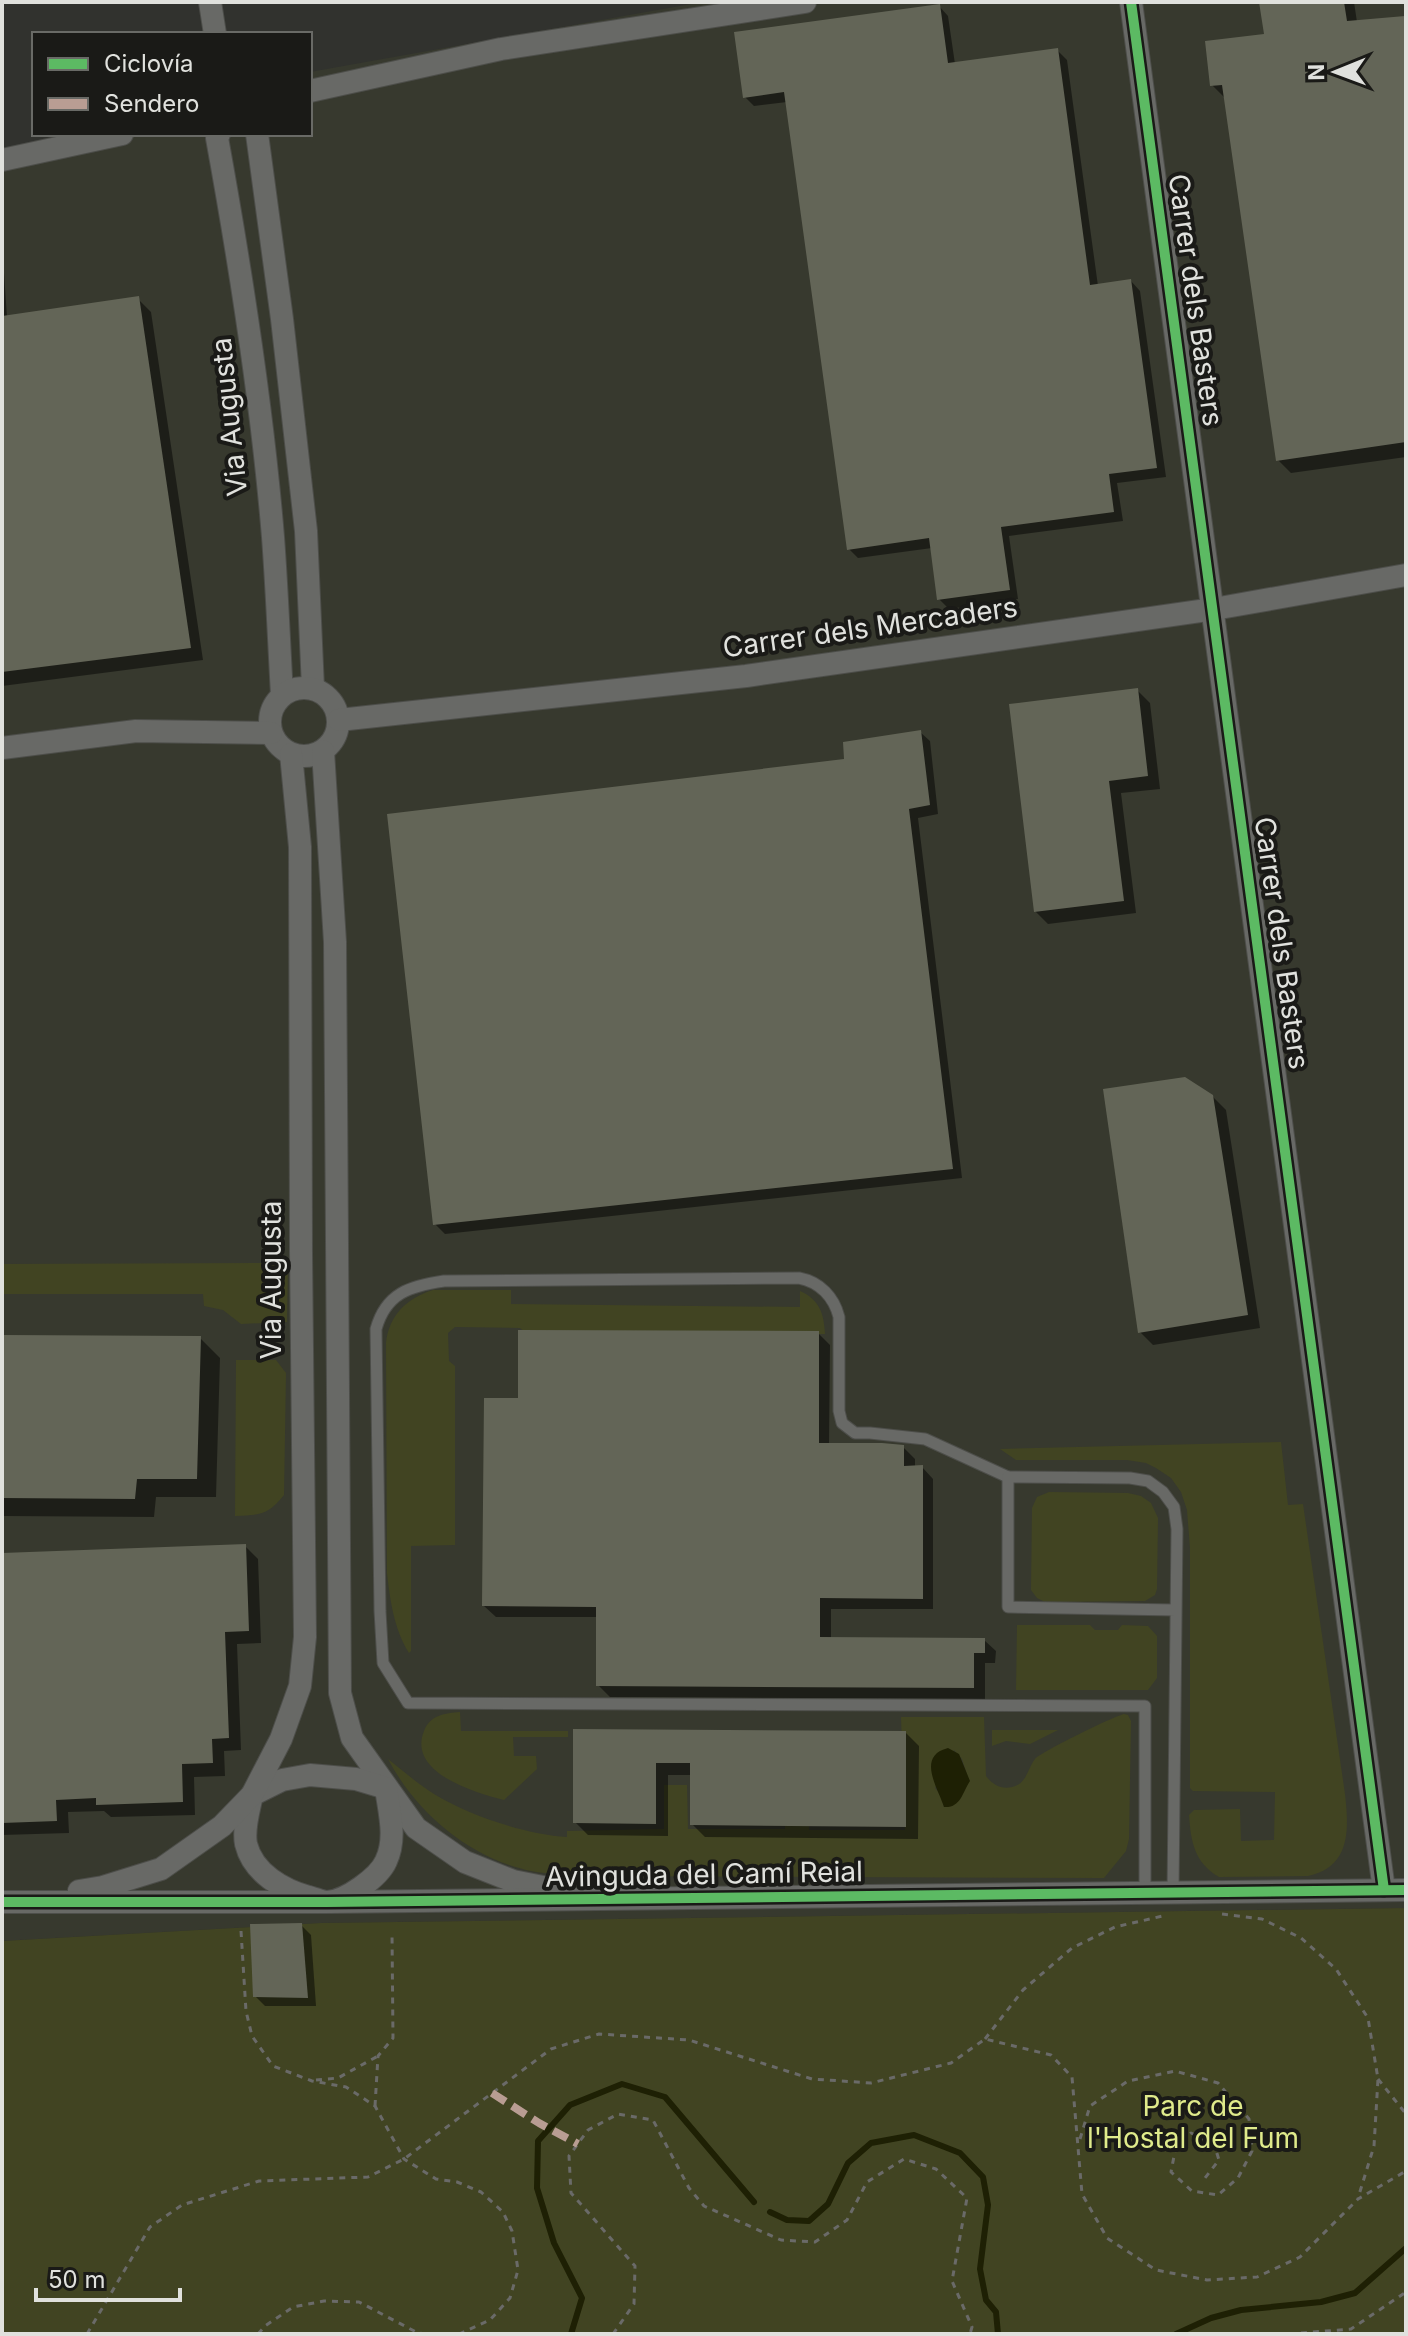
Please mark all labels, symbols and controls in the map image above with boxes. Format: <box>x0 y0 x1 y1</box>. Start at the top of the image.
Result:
legend <box>32 32 312 136</box>
north arrow <box>1296 32 1376 112</box>
text: Ciclovía <box>104 49 194 78</box>
text: N <box>1303 64 1329 81</box>
text: Sendero <box>104 89 199 118</box>
street label: Carrer dels Basters <box>1161 172 1231 428</box>
street label: Via Augusta <box>204 336 254 498</box>
street label: Carrer dels Mercaders <box>720 589 1020 665</box>
street label: Carrer dels Basters <box>1247 815 1317 1071</box>
street label: Via Augusta <box>254 1200 288 1360</box>
street label: Avinguda del Camí Reial <box>545 1854 863 1894</box>
park label: Parc de l'Hostal del Fum <box>1087 2089 1299 2155</box>
scale bar <box>36 2252 180 2302</box>
text: 50 m <box>48 2265 106 2294</box>

